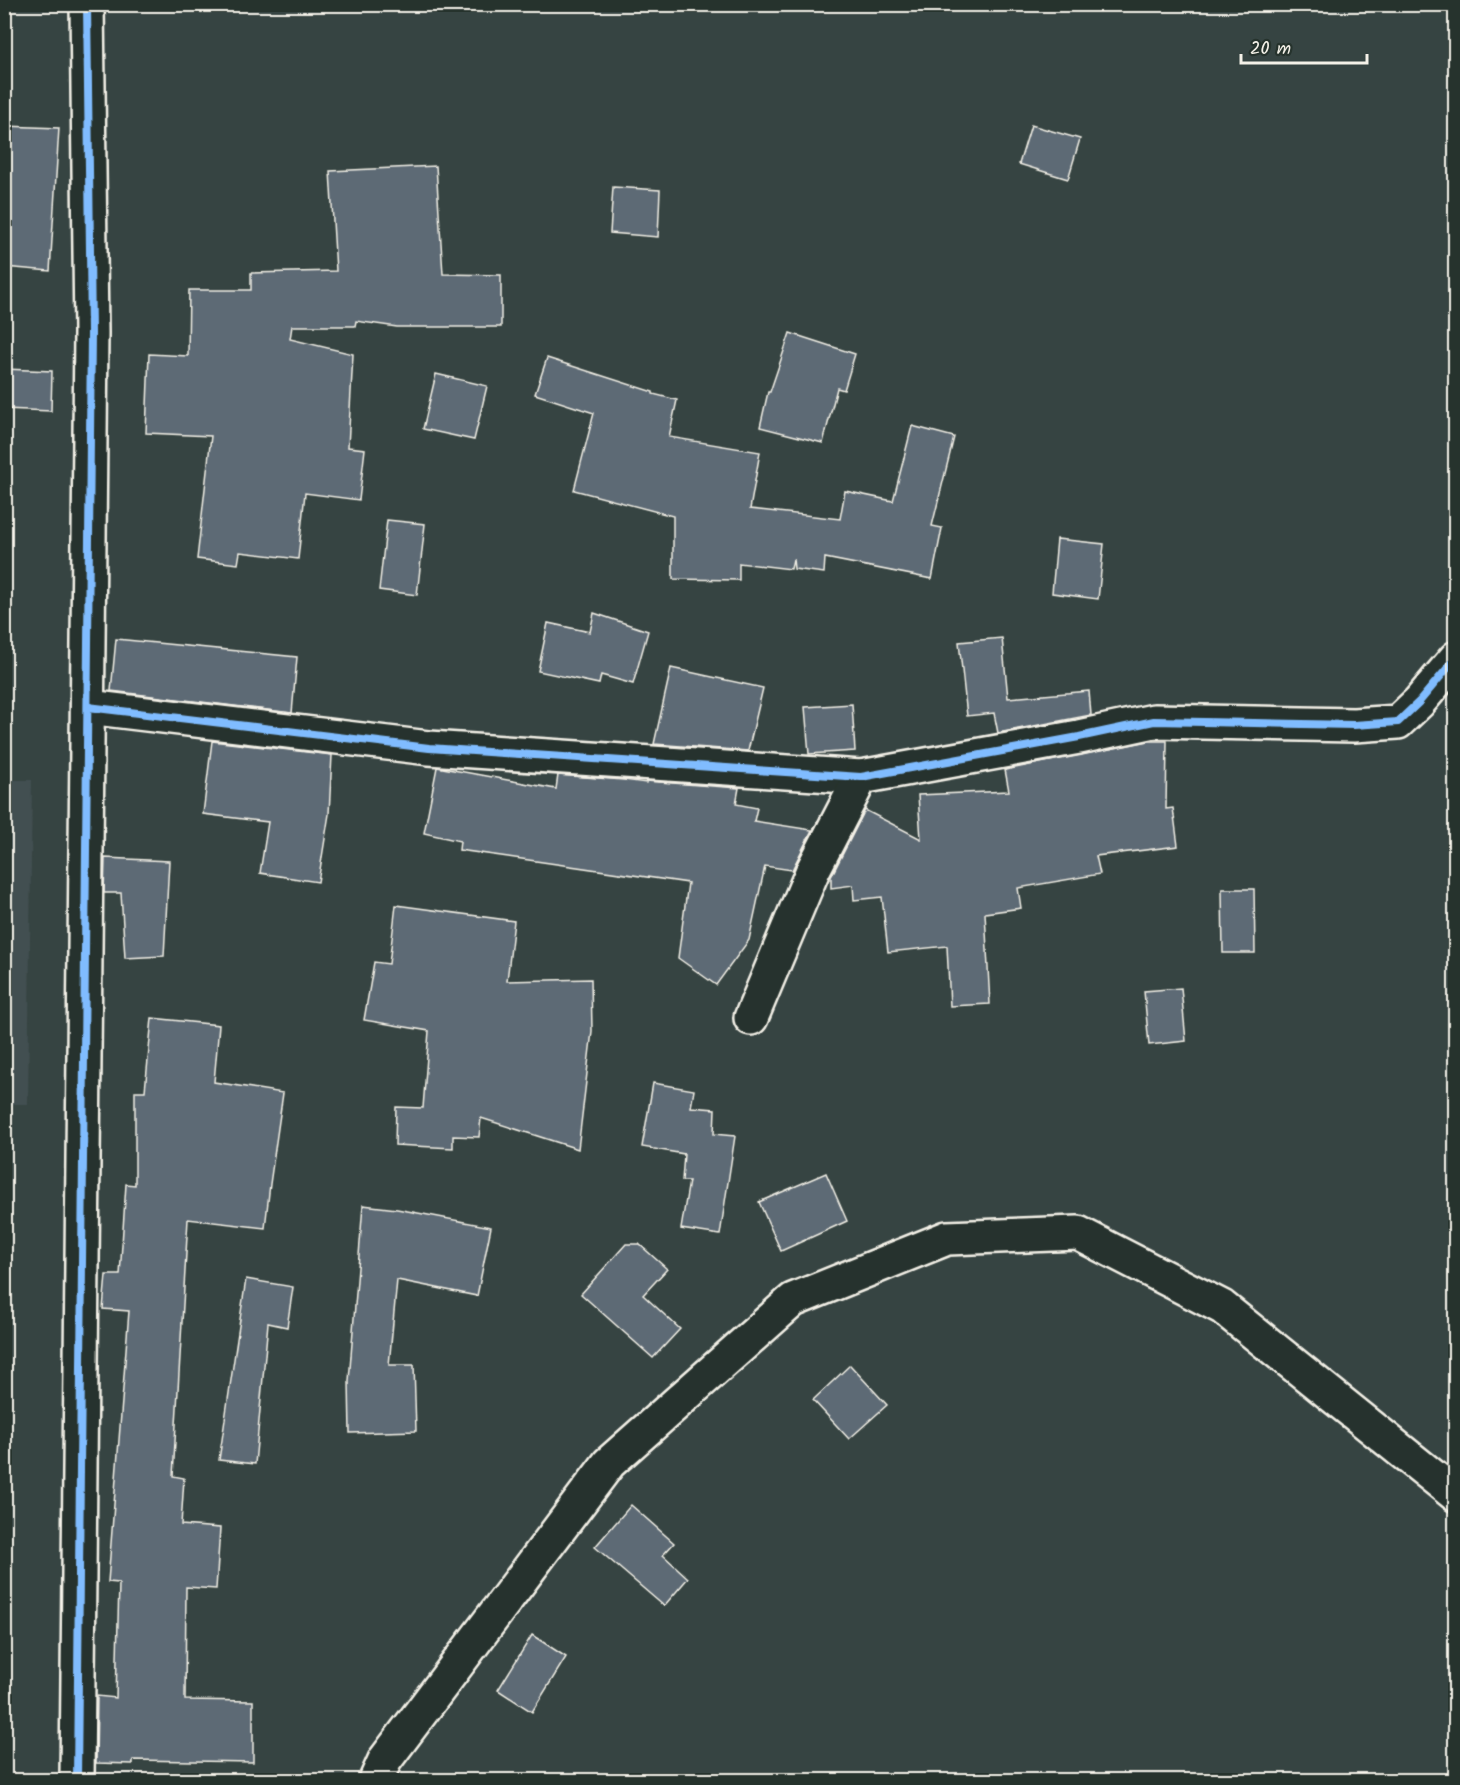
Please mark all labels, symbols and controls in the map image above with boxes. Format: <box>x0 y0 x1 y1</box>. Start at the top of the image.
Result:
scale bar <box>1241 27 1367 65</box>
text: 20 m <box>1250 35 1291 64</box>

